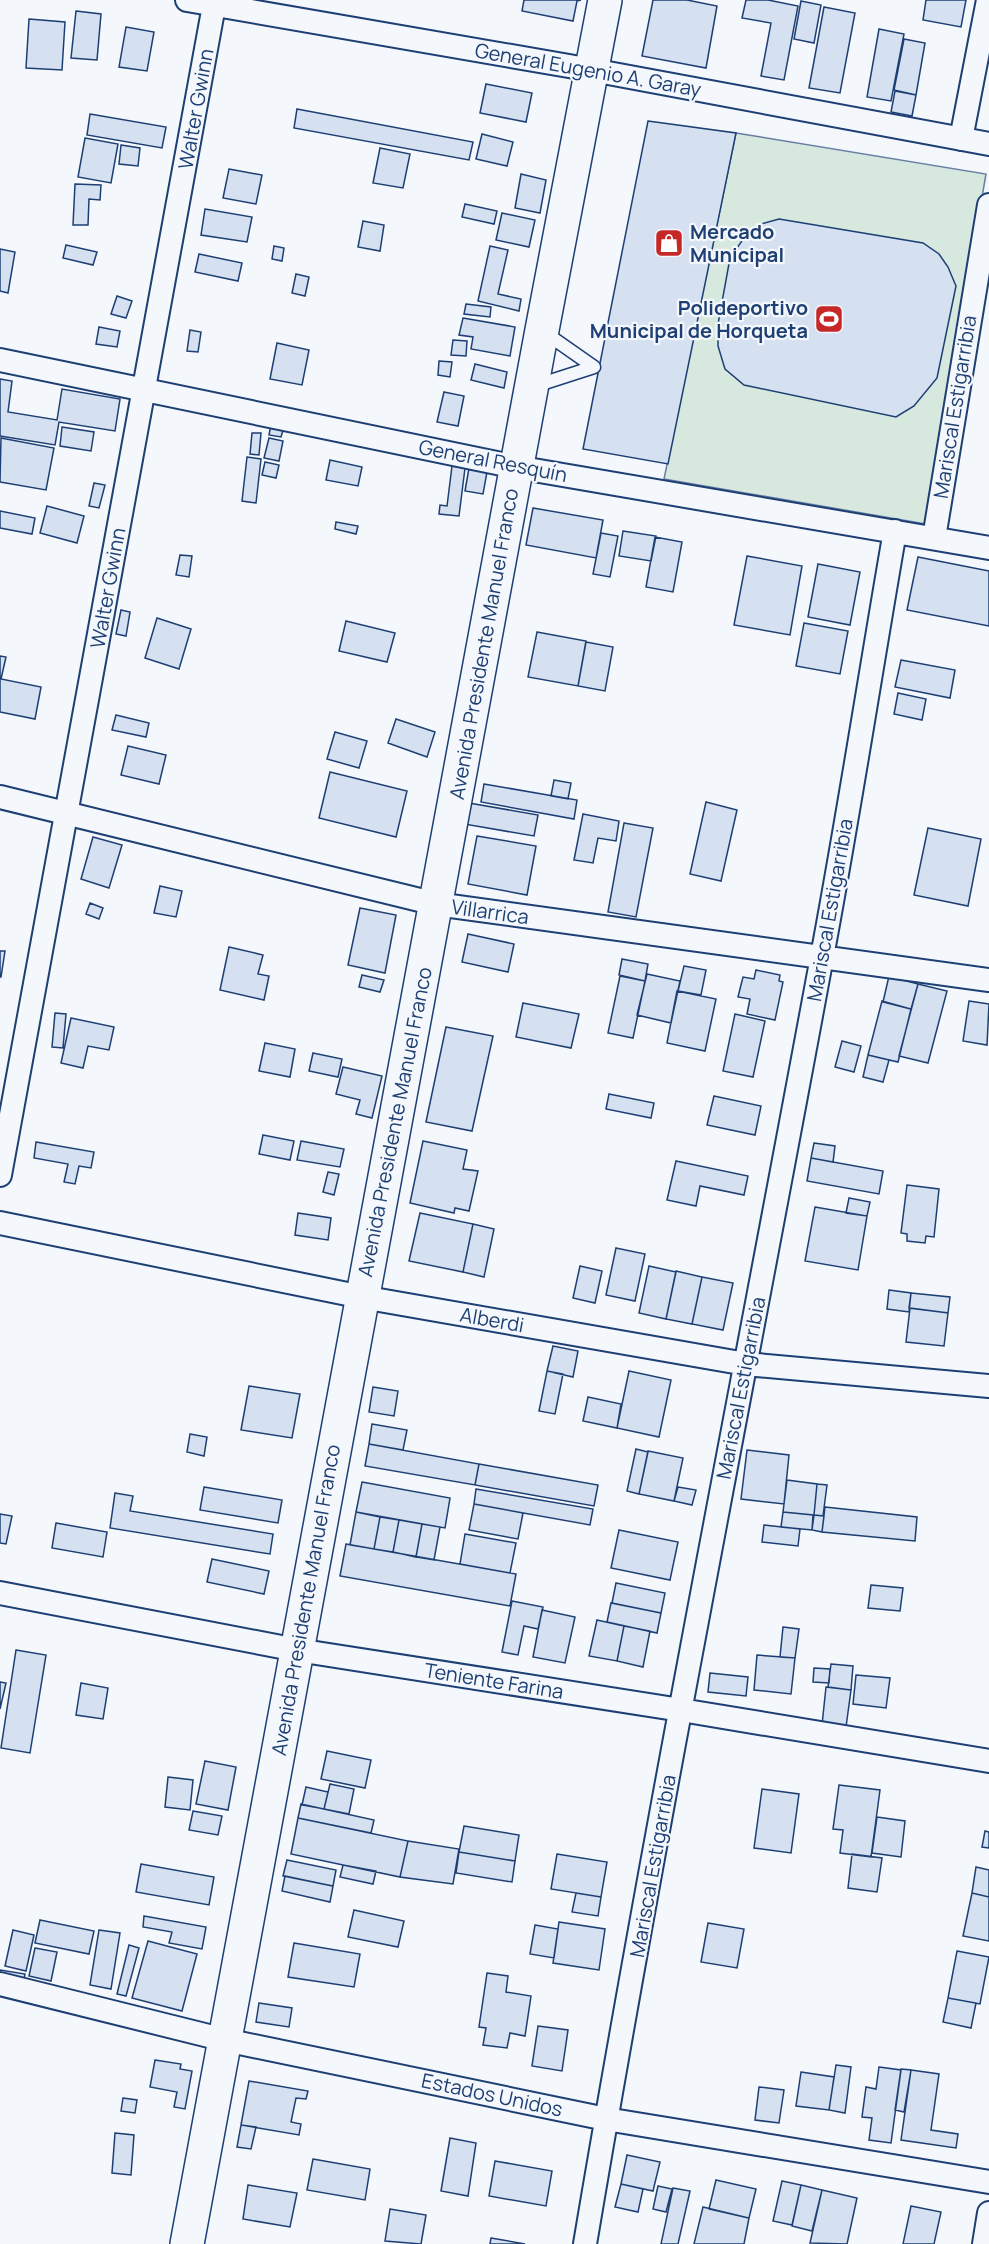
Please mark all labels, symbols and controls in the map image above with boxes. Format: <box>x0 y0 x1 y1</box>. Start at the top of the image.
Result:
street label: General Eugenio A. Garay <box>473 36 704 103</box>
street label: Walter Gwinn <box>172 47 219 171</box>
place label: Mercado Municipal <box>690 218 784 268</box>
shop icon: Mercado Municipal <box>653 227 685 259</box>
place label: Polideportivo Municipal de Horqueta <box>590 294 808 344</box>
sports icon: Polideportivo Municipal de Horqueta <box>813 303 845 335</box>
street label: Mariscal Estigarribia <box>927 313 982 501</box>
street label: General Resquín <box>417 433 570 488</box>
street label: Avenida Presidente Manuel Franco <box>443 486 524 802</box>
street label: Walter Gwinn <box>84 526 131 650</box>
street label: Mariscal Estigarribia <box>800 816 859 1004</box>
street label: Villarrica <box>450 893 531 930</box>
street label: Avenida Presidente Manuel Franco <box>351 964 438 1279</box>
street label: Mariscal Estigarribia <box>710 1294 771 1481</box>
street label: Alberdi <box>458 1301 526 1338</box>
street label: Avenida Presidente Manuel Franco <box>265 1442 346 1758</box>
street label: Teniente Farina <box>423 1656 566 1705</box>
street label: Mariscal Estigarribia <box>623 1772 682 1960</box>
street label: Estados Unidos <box>419 2066 565 2123</box>

